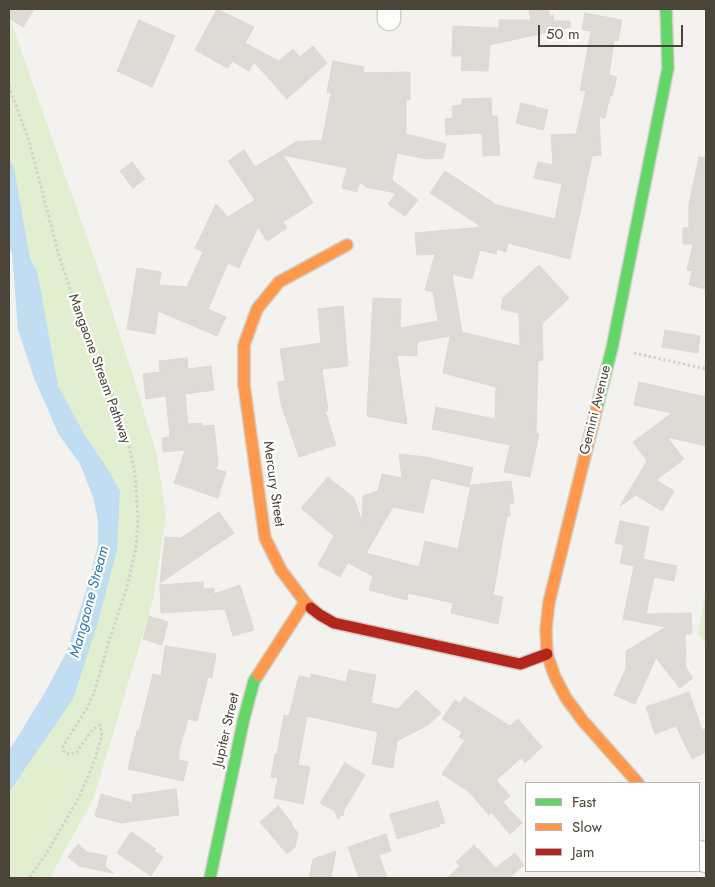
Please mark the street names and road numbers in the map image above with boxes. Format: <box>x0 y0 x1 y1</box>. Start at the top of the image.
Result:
street label: Mangaone Stream Pathway <box>64 292 134 446</box>
street label: Gemini Avenue <box>577 364 615 456</box>
street label: Mercury Street <box>259 440 287 528</box>
street label: Jupiter Street <box>210 691 244 769</box>

